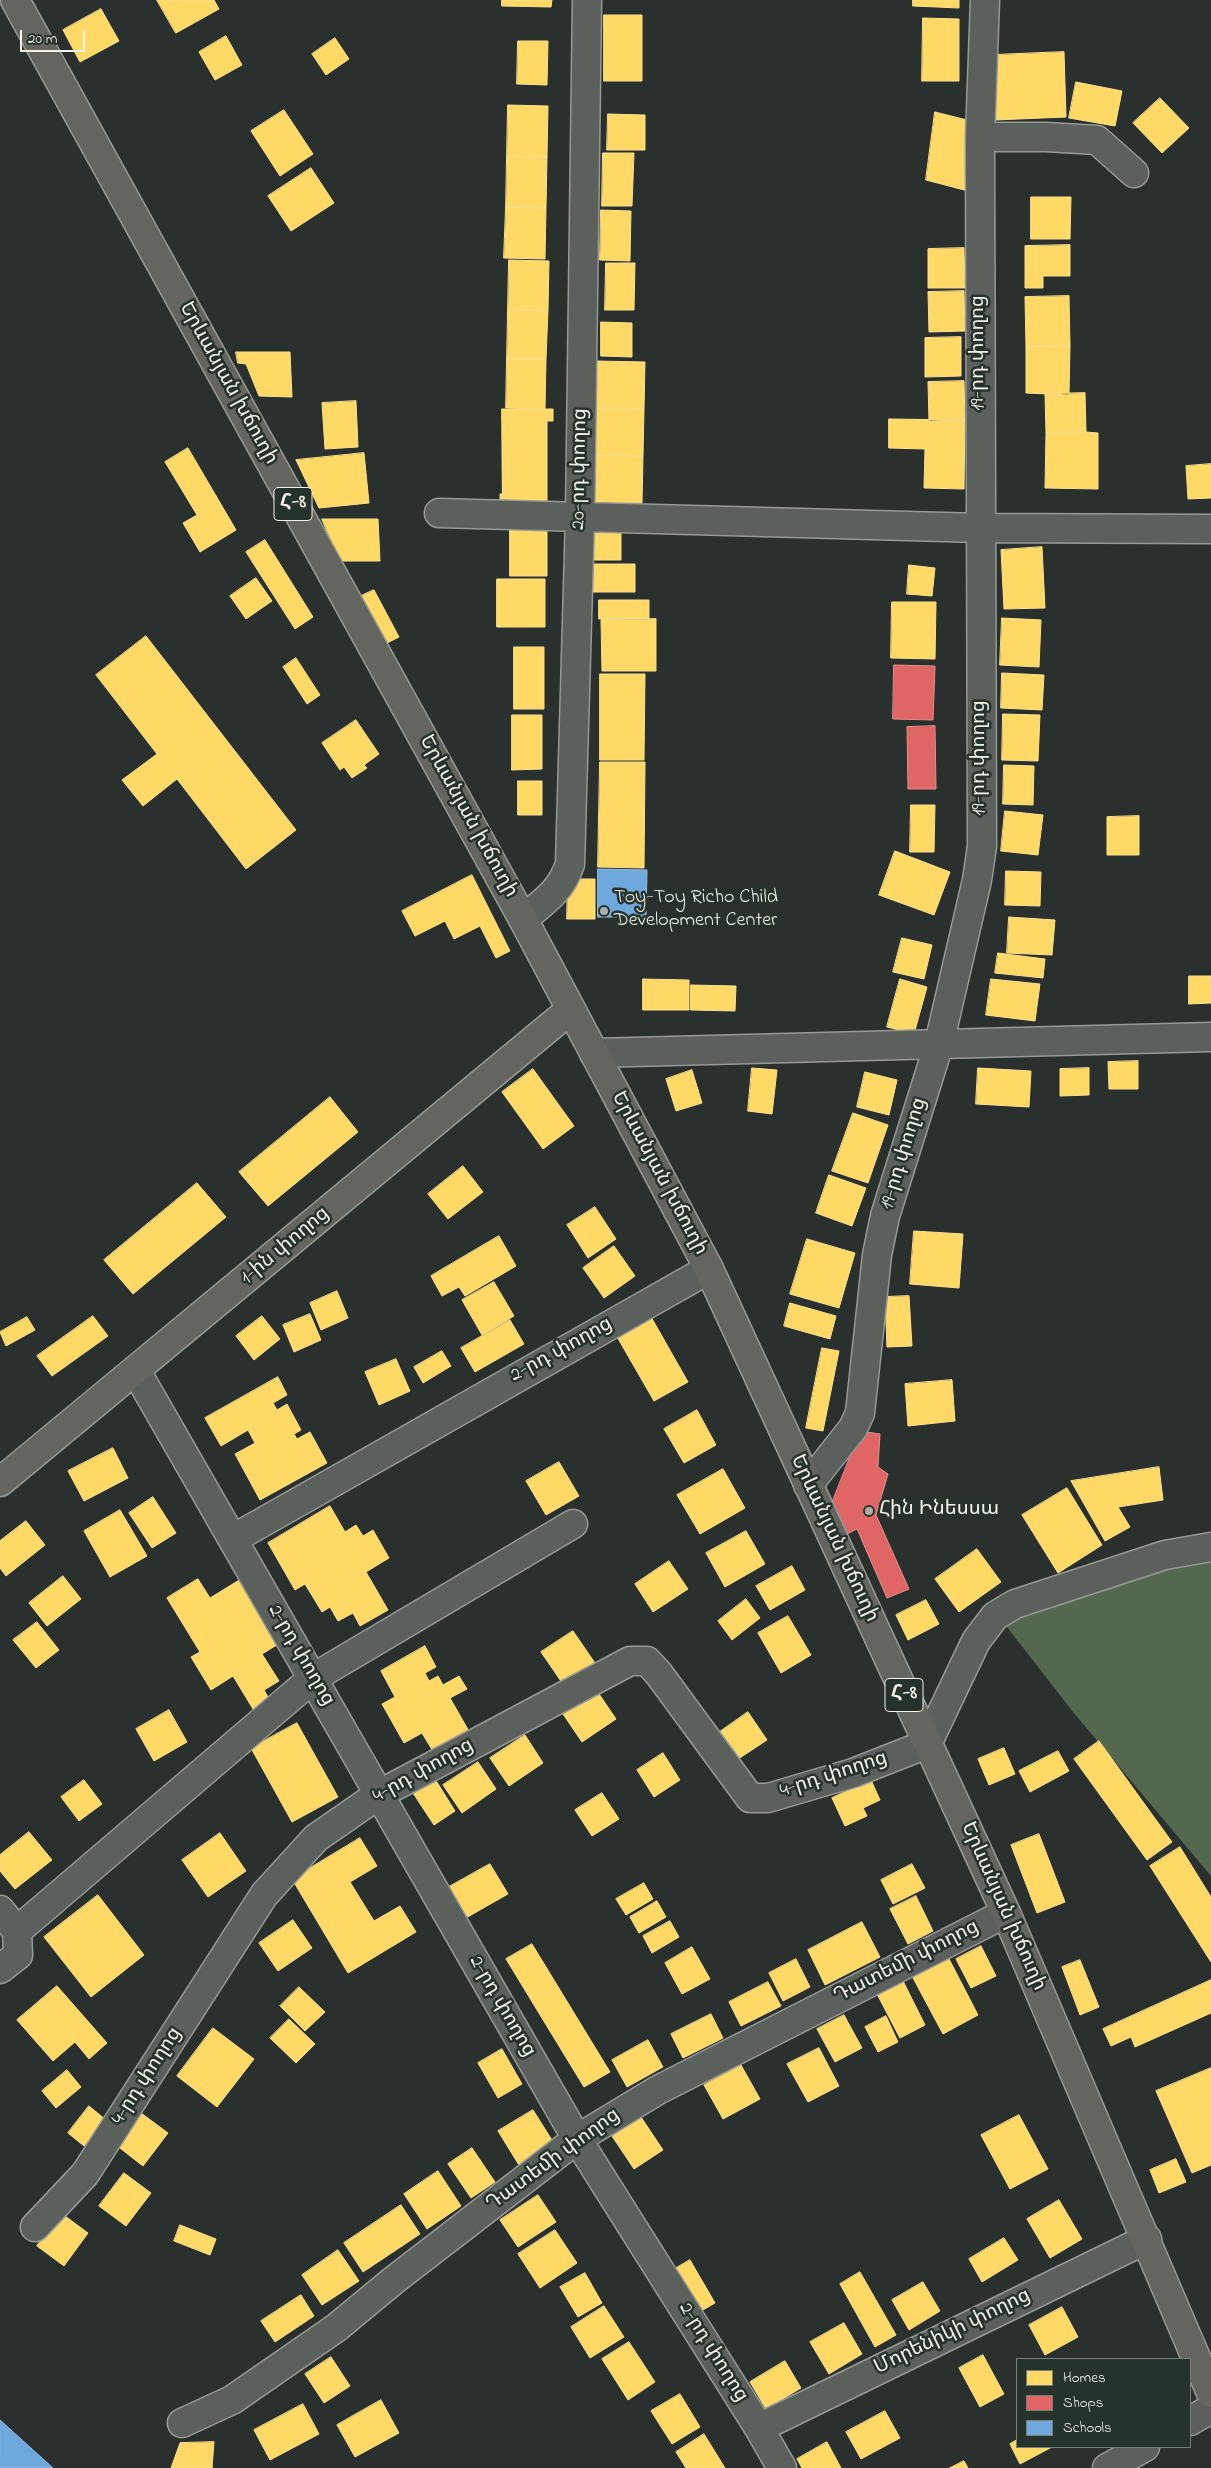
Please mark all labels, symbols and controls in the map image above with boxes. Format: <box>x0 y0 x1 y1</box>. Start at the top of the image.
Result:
scale bar <box>22 20 88 52</box>
text: 20 m <box>28 28 57 50</box>
street label: 19-րդ փողոց <box>968 295 992 411</box>
street label: Երևանյան խճուղի <box>172 299 282 469</box>
street label: 20-րդ փողոց <box>568 408 594 530</box>
road number: Հ-8 <box>274 488 312 520</box>
street label: 19-րդ փողոց <box>969 700 993 816</box>
street label: Երևանյան խճուղի <box>412 732 522 902</box>
place label: Toy-Toy Richo Child Development Center <box>614 887 778 934</box>
marker: Toy-Toy Richo Child Development Center <box>598 905 610 917</box>
street label: Երևանյան խճուղի <box>605 1088 711 1260</box>
street label: 19-րդ փողոց <box>877 1095 933 1213</box>
street label: 1-ին փողոց <box>237 1203 335 1291</box>
street label: 2-րդ փողոց <box>507 1313 617 1389</box>
street label: Երևանյան խճուղի <box>784 1451 882 1627</box>
place label: Հին Ինեսսա <box>879 1499 999 1523</box>
marker: Հին Ինեսսա <box>863 1505 875 1517</box>
street label: 2-րդ փողոց <box>261 1601 339 1711</box>
road number: Հ-8 <box>885 1678 923 1712</box>
street label: 4-րդ փողոց <box>369 1734 479 1810</box>
street label: 4-րդ փողոց <box>777 1747 891 1805</box>
street label: Երևանյան խճուղի <box>954 1819 1050 1995</box>
street label: Դատեմի փողոց <box>830 1916 984 2010</box>
street label: 2-րդ փողոց <box>462 1952 540 2062</box>
street label: 4-րդ փողոց <box>108 2024 188 2130</box>
street label: Դատեմի փողոց <box>482 2104 626 2218</box>
street label: Մորենիկի փողոց <box>871 2285 1035 2381</box>
street label: 2-րդ փողոց <box>672 2299 752 2407</box>
legend <box>1016 2358 1191 2448</box>
text: Homes <box>1063 2367 1106 2389</box>
text: Shops <box>1063 2392 1103 2414</box>
text: Schools <box>1063 2417 1112 2439</box>

